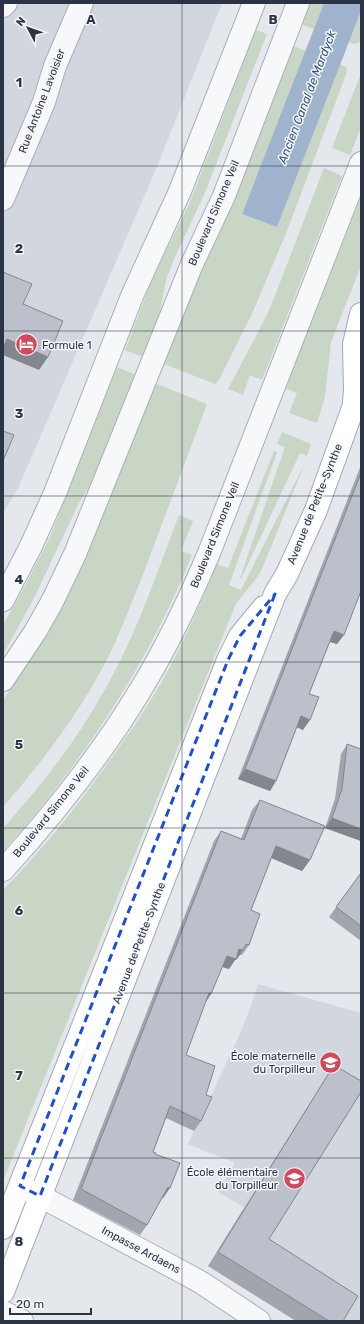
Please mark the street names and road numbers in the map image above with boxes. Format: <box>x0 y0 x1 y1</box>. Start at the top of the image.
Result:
street label: Rue Antoine Lavoisier <box>16 46 68 155</box>
street label: Boulevard Simone Veil <box>186 158 242 268</box>
street label: Avenue de Petite-Synthe <box>285 442 345 566</box>
street label: Boulevard Simone Veil <box>188 480 242 590</box>
street label: Boulevard Simone Veil <box>10 764 92 860</box>
street label: Avenue de Petite-Synthe <box>110 880 168 1006</box>
street label: Impasse Ardaens <box>99 1224 183 1277</box>

